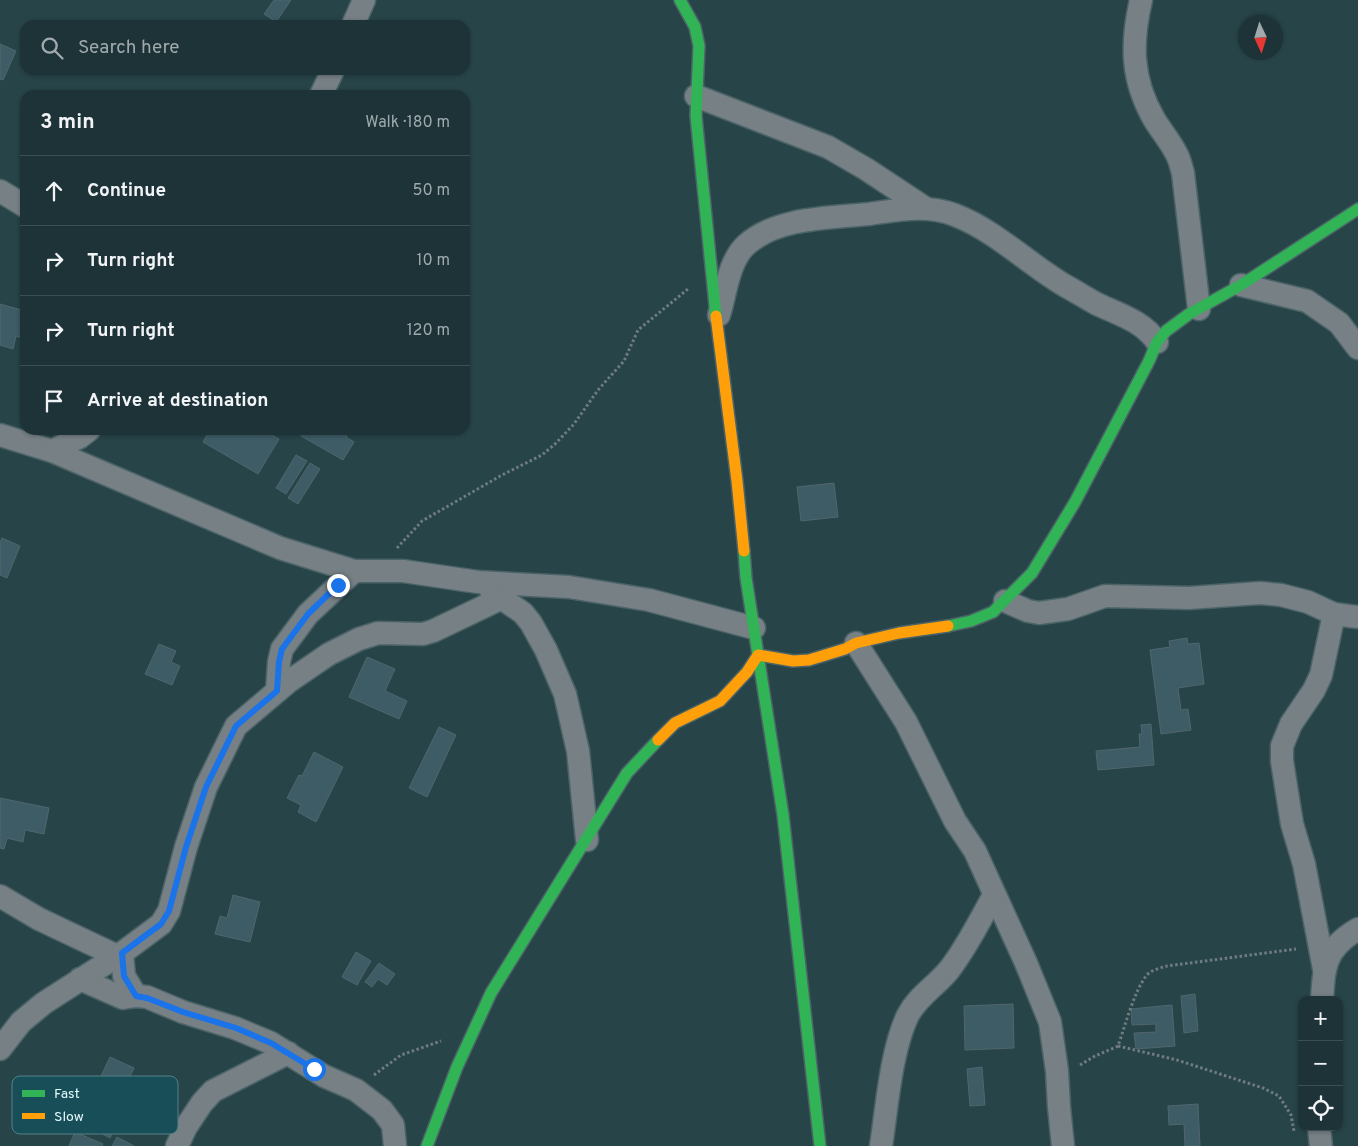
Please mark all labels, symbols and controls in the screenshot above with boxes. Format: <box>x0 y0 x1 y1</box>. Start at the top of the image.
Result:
north arrow <box>1238 15 1283 60</box>
search box <box>20 20 470 75</box>
icon: search <box>38 34 66 62</box>
text: Search here <box>78 36 180 60</box>
text: 3 min <box>40 109 95 136</box>
text: Walk · 180 m <box>365 113 450 133</box>
icon: ahead <box>40 177 68 205</box>
text: Continue <box>87 179 166 203</box>
text: 50 m <box>413 181 450 201</box>
icon: right <box>40 247 68 275</box>
text: Turn right <box>87 249 175 273</box>
text: 10 m <box>416 251 450 271</box>
icon: right <box>40 317 68 345</box>
text: Turn right <box>87 319 175 343</box>
text: 120 m <box>407 321 450 341</box>
icon: arrive <box>40 387 68 415</box>
text: Arrive at destination <box>87 389 268 413</box>
route end <box>327 574 350 597</box>
map controls <box>1298 996 1343 1131</box>
button: + <box>1298 996 1343 1041</box>
button: − <box>1298 1041 1343 1086</box>
route start <box>303 1058 326 1081</box>
legend <box>12 1076 178 1134</box>
text: Fast <box>54 1086 80 1103</box>
button: locate <box>1298 1086 1343 1131</box>
text: Slow <box>54 1109 84 1126</box>

